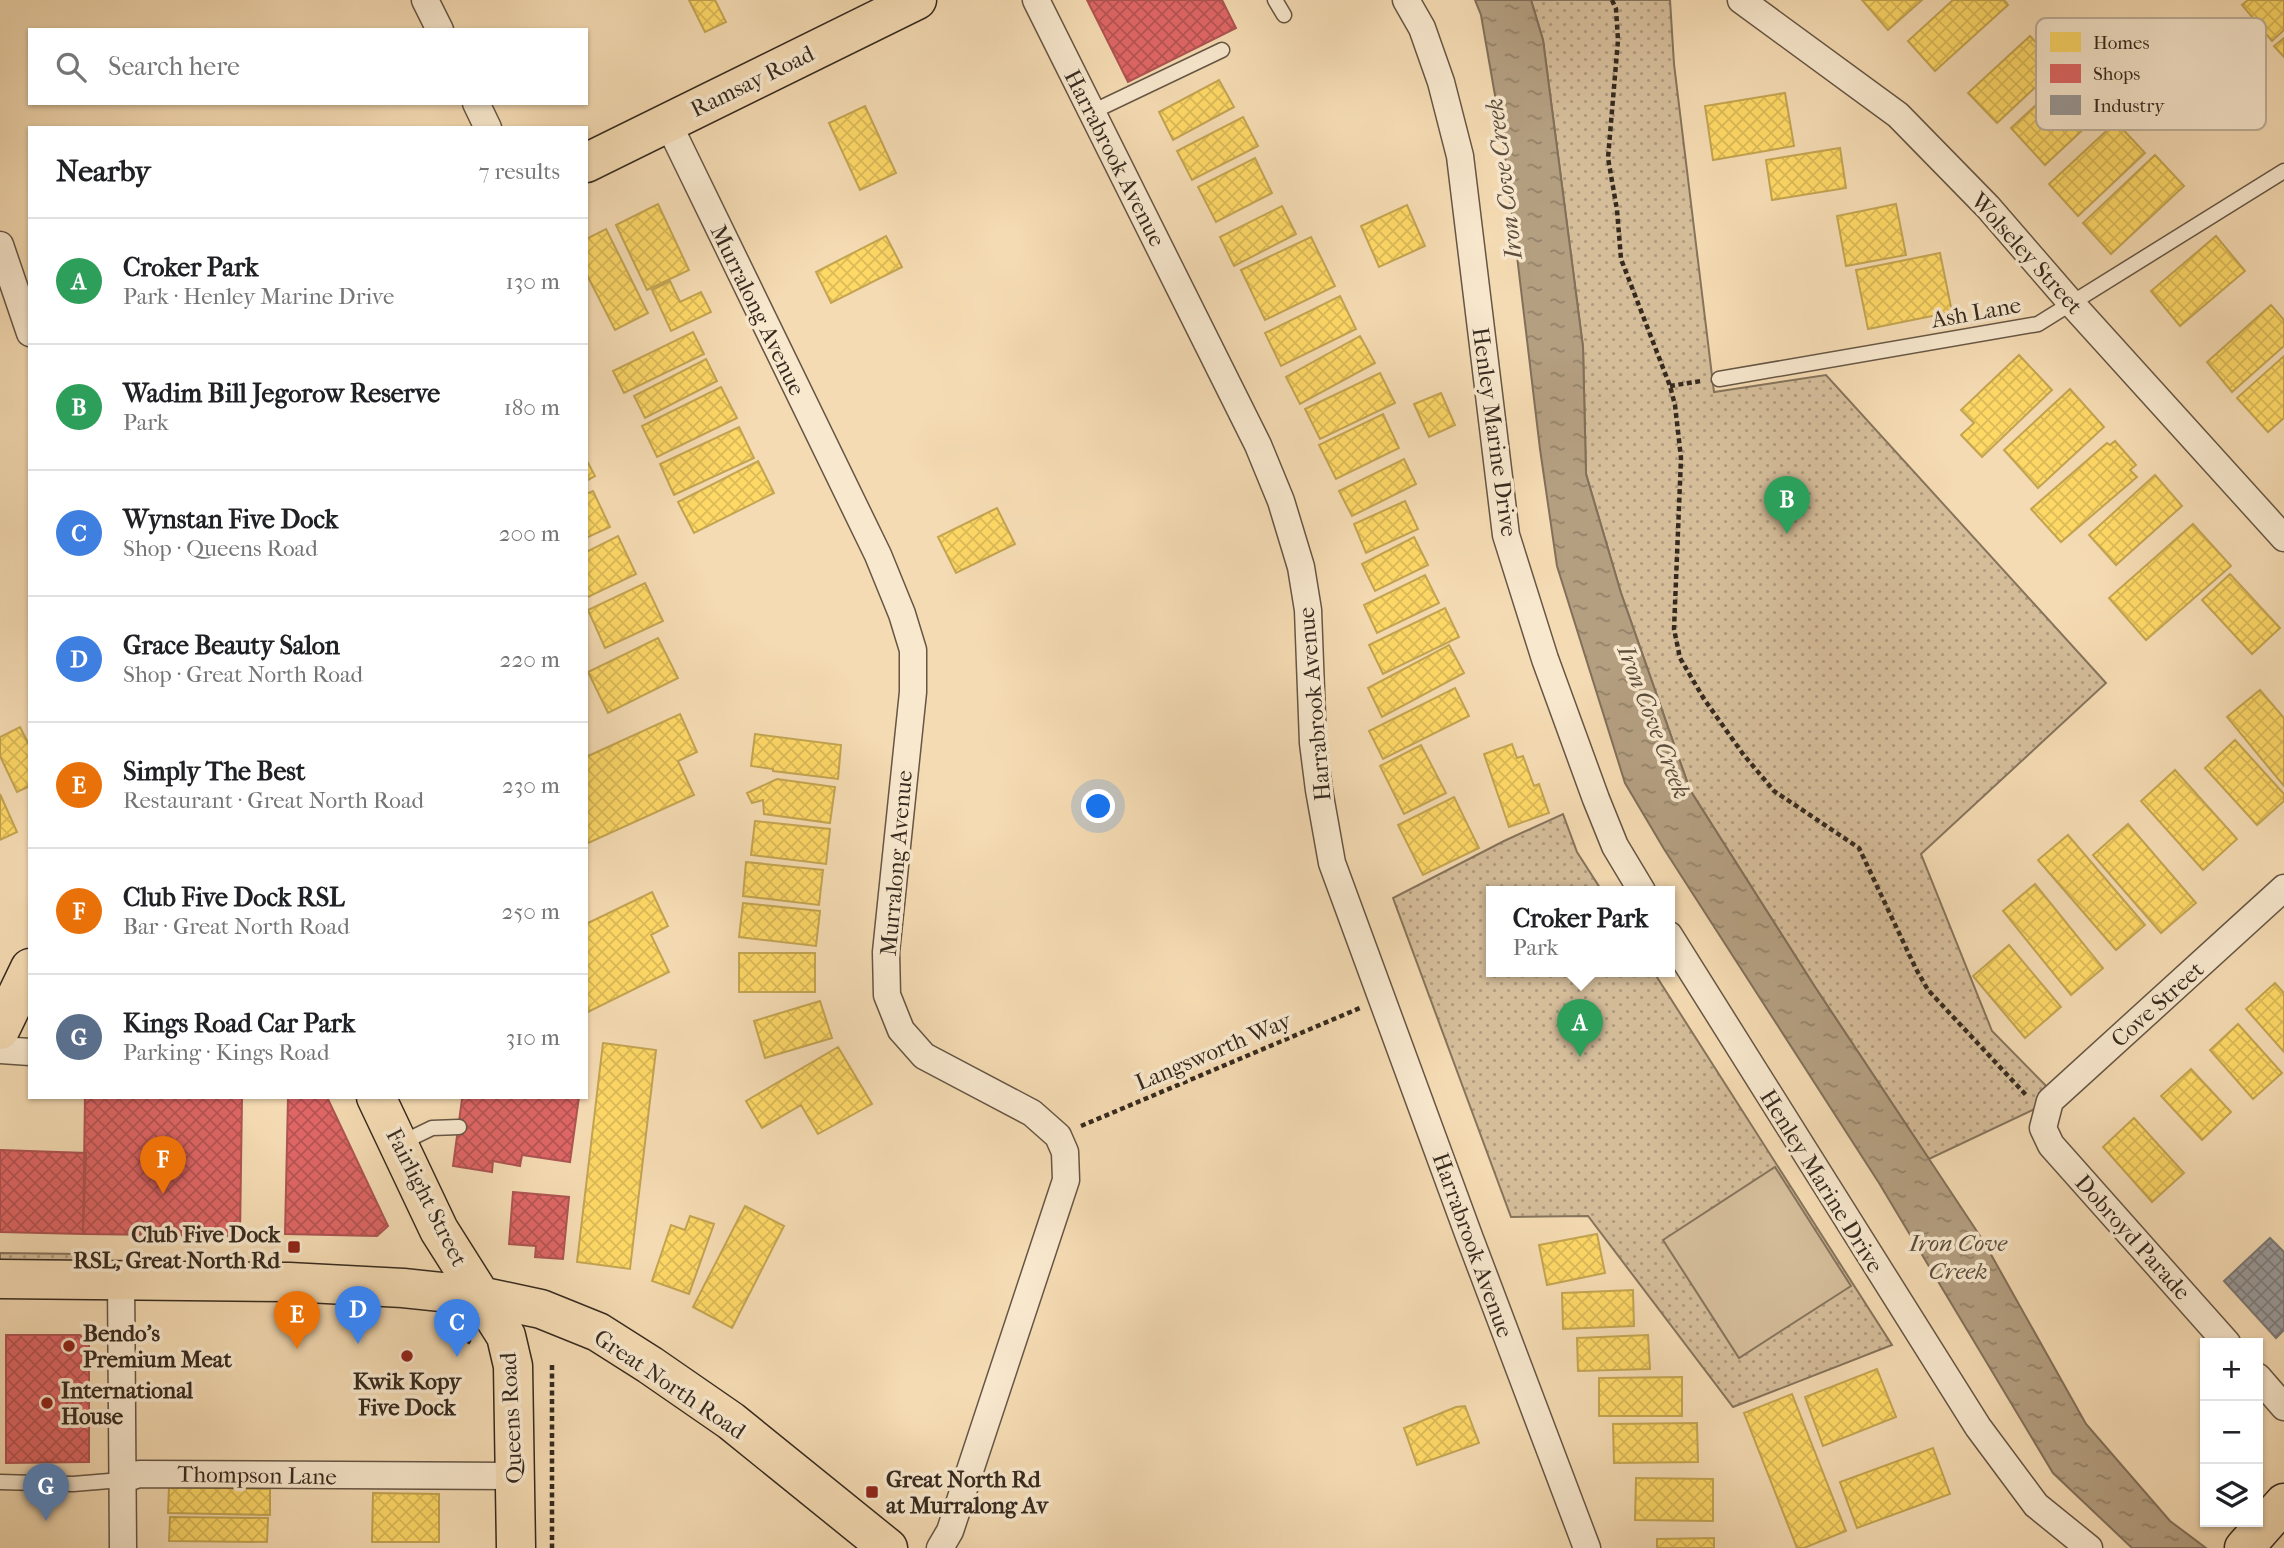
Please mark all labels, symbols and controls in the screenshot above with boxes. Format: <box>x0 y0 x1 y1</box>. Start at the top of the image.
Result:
legend <box>2036 18 2266 130</box>
search box <box>28 28 588 105</box>
text: Homes <box>2093 32 2149 54</box>
street label: Ramsay Road <box>686 40 819 123</box>
icon: search <box>52 48 90 86</box>
text: Search here <box>108 51 240 82</box>
text: Shops <box>2093 63 2140 85</box>
street label: Harrabrook Avenue <box>1058 65 1171 251</box>
text: Industry <box>2093 95 2165 117</box>
water label: Iron Cove Creek <box>1480 97 1528 262</box>
text: Nearby <box>56 154 151 189</box>
text: 7 results <box>479 158 560 185</box>
street label: Wolseley Street <box>1964 186 2088 319</box>
street label: Murralong Avenue <box>705 220 811 400</box>
text: Croker Park <box>123 252 258 283</box>
text: A <box>72 268 86 295</box>
text: 130 m <box>506 268 560 295</box>
text: Park · Henley Marine Drive <box>123 283 394 310</box>
street label: Ash Lane <box>1928 291 2023 334</box>
street label: Henley Marine Drive <box>1466 326 1523 538</box>
text: Wadim Bill Jegorow Reserve <box>123 378 440 409</box>
text: B <box>72 394 86 421</box>
text: 180 m <box>503 394 560 421</box>
text: Park <box>123 409 169 436</box>
pin: B <box>1764 476 1810 534</box>
text: Wynstan Five Dock <box>123 504 338 535</box>
text: C <box>71 520 87 547</box>
text: 200 m <box>499 520 560 547</box>
text: Shop · Queens Road <box>123 535 318 562</box>
street label: Harrabrook Avenue <box>1293 606 1336 802</box>
text: Grace Beauty Salon <box>123 630 340 661</box>
water label: Iron Cove Creek <box>1612 640 1696 803</box>
text: D <box>70 646 88 673</box>
text: 220 m <box>500 646 560 673</box>
text: Shop · Great North Road <box>123 661 363 688</box>
text: Simply The Best <box>123 756 305 787</box>
street label: Murralong Avenue <box>875 769 918 957</box>
text: E <box>72 772 86 799</box>
text: 230 m <box>502 772 560 799</box>
text: Restaurant · Great North Road <box>123 787 424 814</box>
your location <box>1081 789 1115 823</box>
text: Club Five Dock RSL <box>123 882 345 913</box>
popup <box>1486 886 1675 977</box>
text: F <box>73 898 85 925</box>
text: 250 m <box>502 898 560 925</box>
text: Croker Park <box>1513 903 1648 934</box>
text: Bar · Great North Road <box>123 913 350 940</box>
text: Park <box>1513 934 1558 961</box>
street label: Cove Street <box>2106 956 2209 1053</box>
pin: A <box>1557 999 1603 1057</box>
street label: Langsworth Way <box>1131 1006 1296 1096</box>
text: Kings Road Car Park <box>123 1008 355 1039</box>
text: G <box>71 1024 87 1051</box>
text: 310 m <box>506 1024 560 1051</box>
text: Parking · Kings Road <box>123 1039 329 1066</box>
street label: Henley Marine Drive <box>1754 1085 1889 1278</box>
street label: Fairlight Street <box>380 1124 473 1271</box>
pin: F <box>140 1136 186 1194</box>
street label: Harrabrook Avenue <box>1427 1149 1519 1341</box>
street label: Dobroyd Parade <box>2069 1169 2196 1306</box>
place label: Club Five Dock RSL, Great North Rd <box>73 1221 281 1274</box>
water label: Iron Cove Creek <box>1908 1229 2008 1285</box>
marker: Club Five Dock RSL, Great North Rd <box>286 1239 302 1255</box>
pin: D <box>335 1286 381 1344</box>
pin: E <box>274 1291 320 1349</box>
pin: C <box>434 1299 480 1357</box>
place label: Bendo’s Premium Meat <box>83 1320 232 1373</box>
street label: Great North Road <box>589 1324 751 1445</box>
marker: Bendo’s Premium Meat <box>61 1338 77 1354</box>
map controls <box>2200 1338 2263 1527</box>
button: + <box>2200 1338 2263 1401</box>
marker: Kwik Kopy Five Dock <box>399 1348 415 1364</box>
street label: Queens Road <box>495 1351 528 1484</box>
place label: Kwik Kopy Five Dock <box>353 1368 463 1421</box>
place label: International House <box>61 1377 194 1430</box>
marker: International House <box>39 1395 55 1411</box>
button: − <box>2200 1401 2263 1464</box>
street label: Thompson Lane <box>177 1461 337 1490</box>
pin: G <box>23 1463 69 1521</box>
button: layers <box>2200 1464 2263 1527</box>
place label: Great North Rd at Murralong Av <box>886 1466 1049 1519</box>
marker: Great North Rd at Murralong Av <box>864 1484 880 1500</box>

